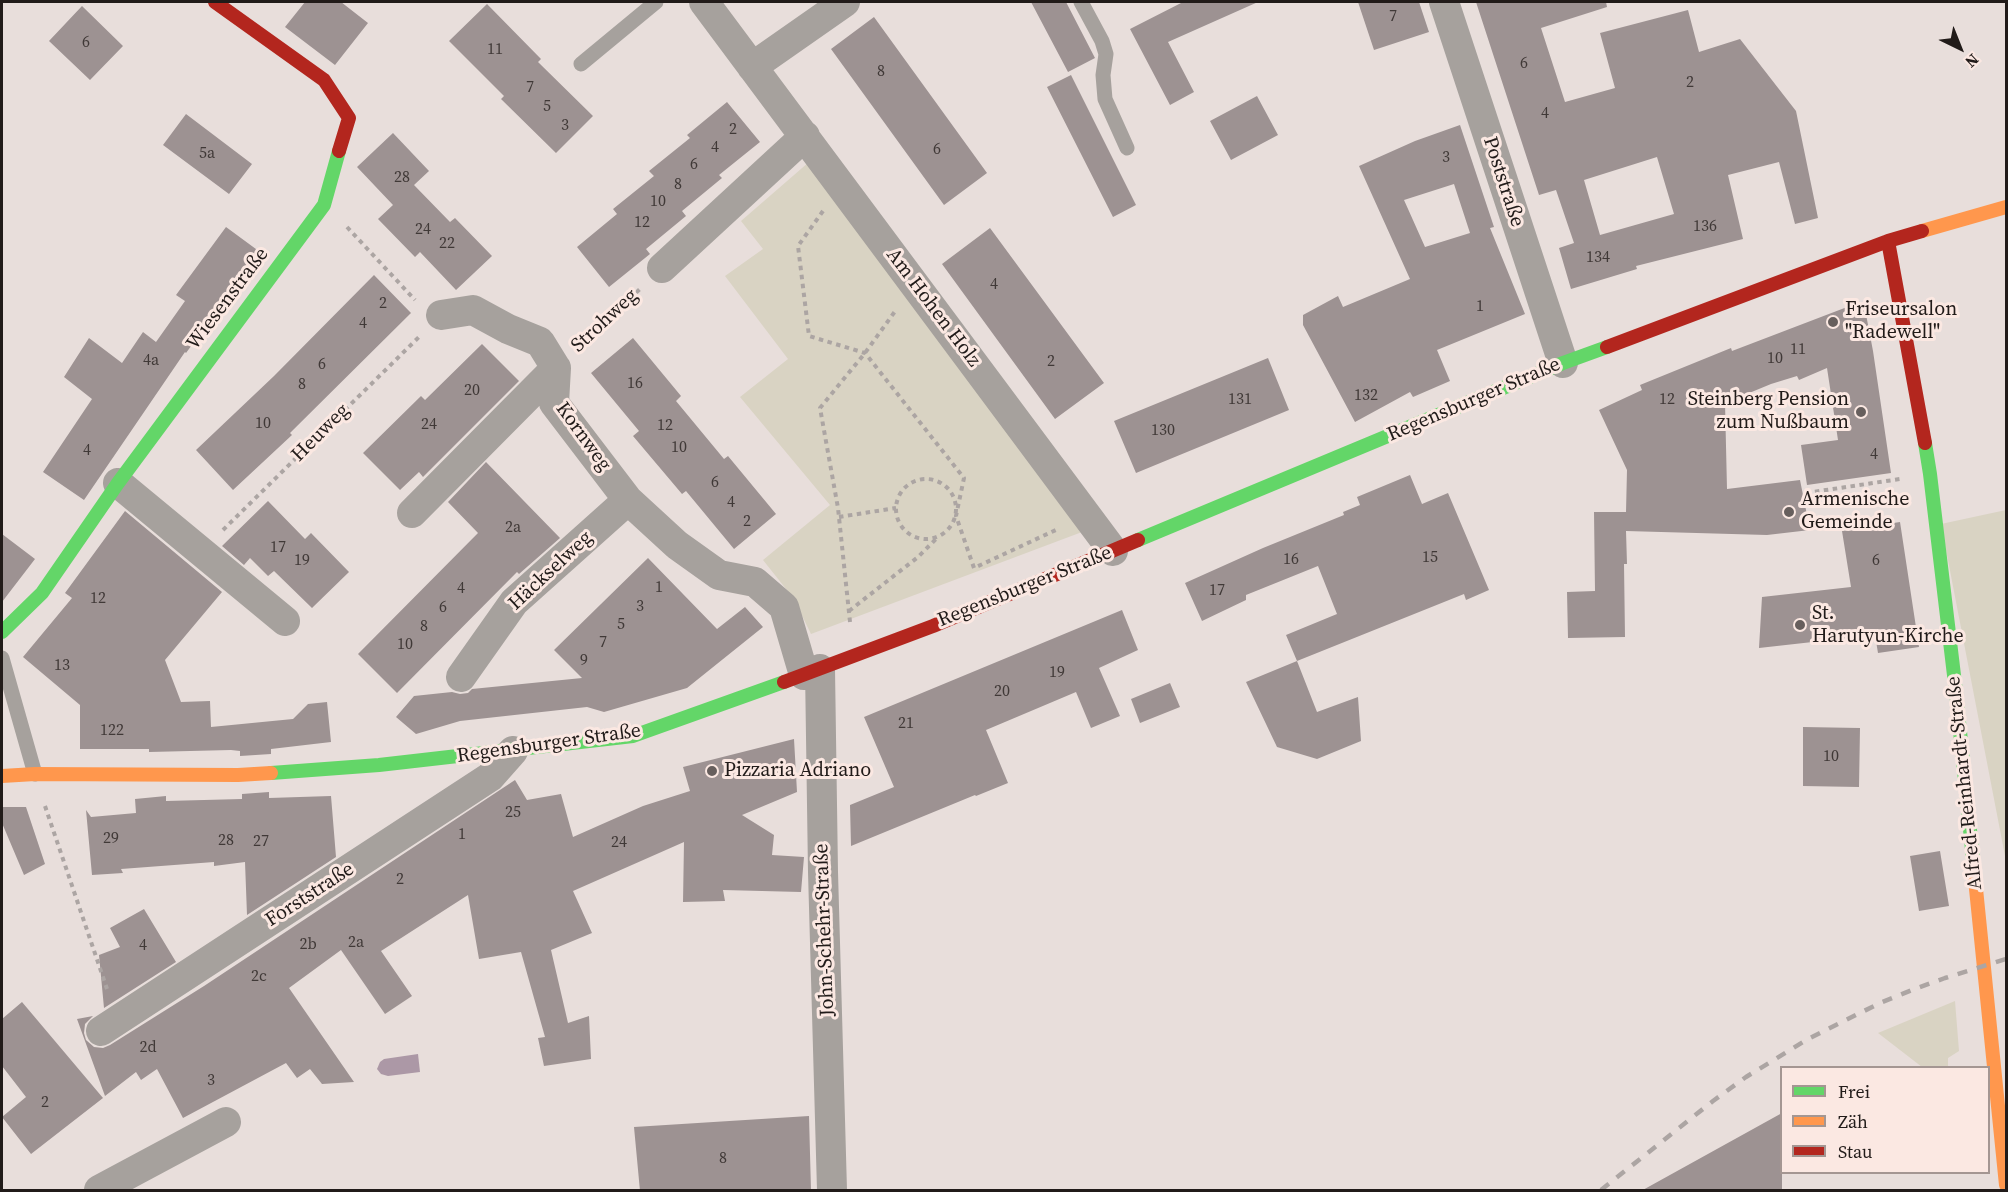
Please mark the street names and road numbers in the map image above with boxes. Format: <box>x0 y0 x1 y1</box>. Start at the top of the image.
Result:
street label: Poststraße <box>1477 134 1529 230</box>
street label: Wiesenstraße <box>182 243 274 355</box>
street label: Am Hohen Holz <box>881 244 985 372</box>
street label: Strohweg <box>567 284 643 358</box>
street label: Regensburger Straße <box>1384 353 1564 447</box>
street label: Kornweg <box>550 398 616 476</box>
street label: Heuweg <box>287 399 355 467</box>
street label: Häckselweg <box>504 526 598 616</box>
street label: Regensburger Straße <box>934 541 1116 633</box>
street label: Alfred-Reinhardt-Straße <box>1942 675 1988 891</box>
street label: Regensburger Straße <box>455 719 643 769</box>
street label: John-Schehr-Straße <box>810 843 840 1017</box>
street label: Forststraße <box>261 857 359 933</box>

